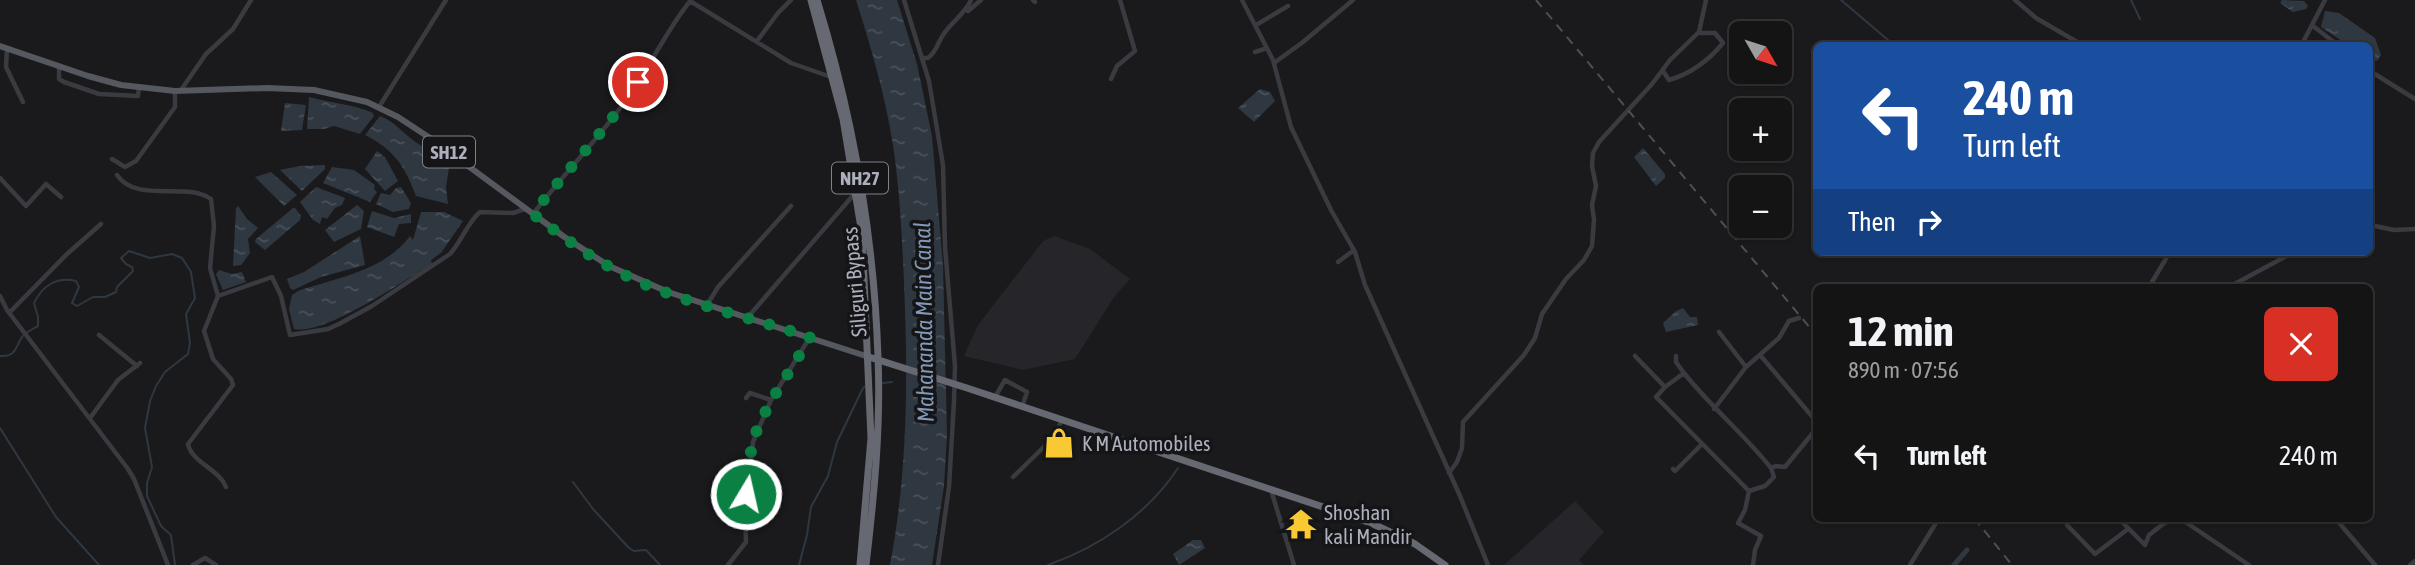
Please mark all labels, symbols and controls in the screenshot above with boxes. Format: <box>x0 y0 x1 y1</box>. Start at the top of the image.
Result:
north arrow <box>1729 21 1792 84</box>
map controls <box>1729 21 1792 238</box>
pin <box>608 52 668 112</box>
icon: arrive <box>619 63 657 101</box>
text: 240 m <box>1963 69 2074 125</box>
icon: left <box>1848 70 1939 161</box>
button: + <box>1729 98 1792 161</box>
text: Turn left <box>1963 127 2061 164</box>
road number: SH12 <box>423 136 475 168</box>
road number: NH27 <box>832 162 888 194</box>
button: − <box>1729 175 1792 238</box>
icon: right <box>1910 203 1948 241</box>
text: Then <box>1848 207 1896 237</box>
water label: Mahananda Main Canal <box>909 222 939 422</box>
street label: Siliguri Bypass <box>837 226 871 338</box>
text: 12 min <box>1848 307 1954 355</box>
button: close <box>2264 307 2338 381</box>
text: 890 m · 07:56 <box>1848 357 1959 383</box>
shop icon: K M Automobiles <box>1042 426 1076 460</box>
place label: K M Automobiles <box>1082 431 1210 455</box>
icon: left <box>1848 437 1886 475</box>
text: Turn left <box>1907 441 1987 471</box>
text: 240 m <box>2279 441 2338 471</box>
position arrow <box>709 457 783 531</box>
place label: Shoshan kali Mandir <box>1324 500 1412 548</box>
temple icon: Shoshan kali Mandir <box>1284 507 1318 541</box>

